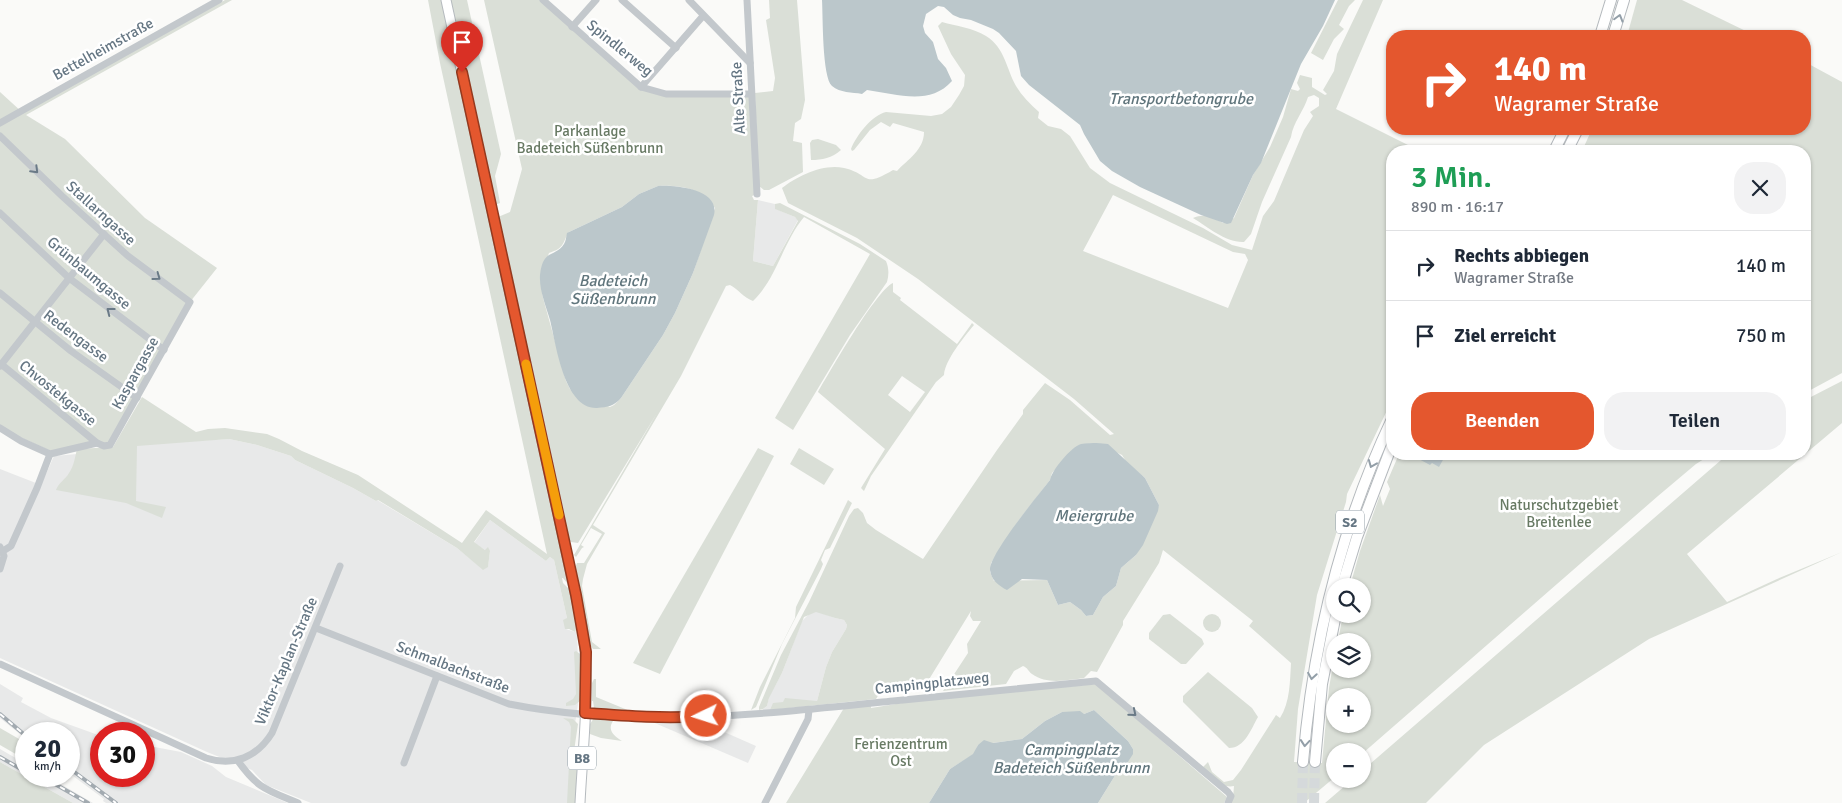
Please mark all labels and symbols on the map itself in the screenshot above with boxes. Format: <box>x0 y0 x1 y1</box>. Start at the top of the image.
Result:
street label: Bettelheimstraße <box>50 14 156 84</box>
one-way arrow <box>1613 14 1624 23</box>
street label: Spindlerweg <box>583 16 657 80</box>
pin <box>441 21 483 72</box>
street label: Alte Straße <box>727 61 749 135</box>
water label: Transportbetongrube <box>1109 89 1254 109</box>
park label: Parkanlage Badeteich Süßenbrunn <box>517 122 663 157</box>
one-way arrow <box>29 164 38 173</box>
street label: Stallarngasse <box>63 177 139 249</box>
street label: Grünbaumgasse <box>44 233 134 313</box>
one-way arrow <box>151 271 161 280</box>
water label: Badeteich Süßenbrunn <box>571 271 657 309</box>
street label: Redengasse <box>40 306 112 366</box>
one-way arrow <box>107 308 116 317</box>
street label: Kaspargasse <box>108 334 162 412</box>
street label: Chvostekgasse <box>16 356 100 430</box>
one-way arrow <box>1368 459 1379 468</box>
park label: Naturschutzgebiet Breitenlee <box>1500 496 1618 531</box>
water label: Meiergrube <box>1055 506 1134 526</box>
road number: S2 <box>1336 511 1364 534</box>
street label: Viktor-Kaplan-Straße <box>251 594 321 728</box>
street label: Schmalbachstraße <box>394 637 512 697</box>
street label: Campingplatzweg <box>874 668 990 698</box>
one-way arrow <box>1308 671 1318 680</box>
position arrow <box>679 689 731 741</box>
one-way arrow <box>1128 707 1137 716</box>
speed limit sign: 30 <box>90 722 155 787</box>
park label: Ferienzentrum Ost <box>854 735 948 770</box>
one-way arrow <box>1299 739 1310 747</box>
water label: Campingplatz Badeteich Süßenbrunn <box>993 740 1151 778</box>
road number: B8 <box>568 746 596 770</box>

